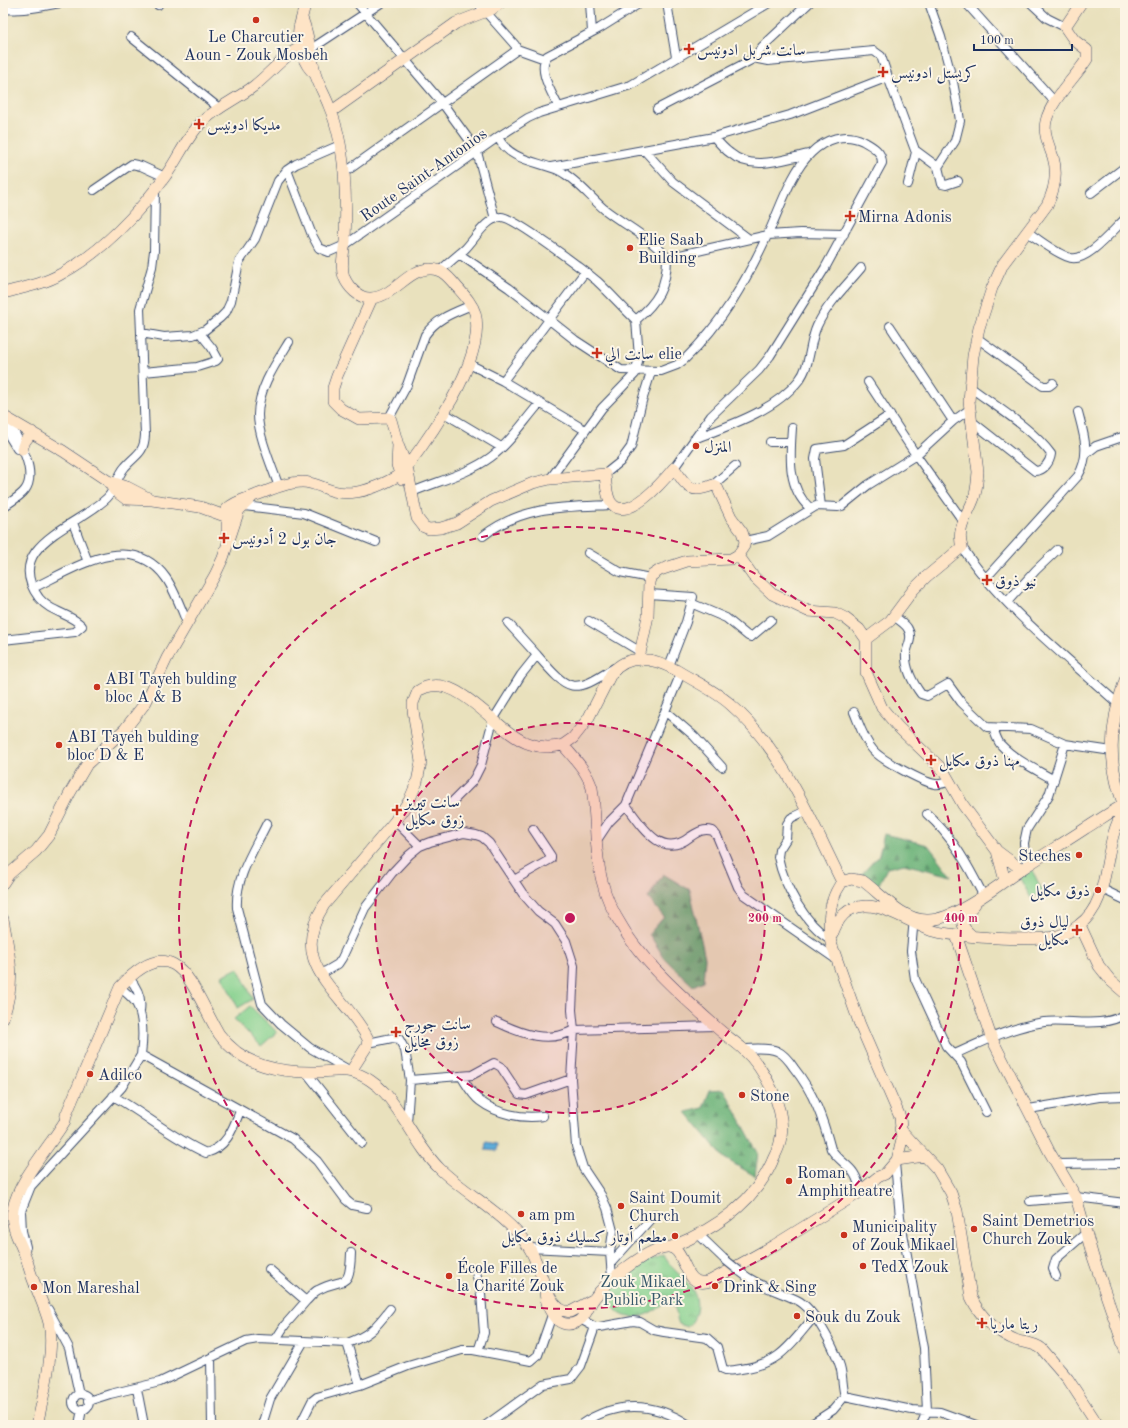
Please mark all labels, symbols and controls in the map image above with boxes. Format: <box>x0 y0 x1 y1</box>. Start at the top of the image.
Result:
marker: Le Charcutier Aoun - Zouk Mosbeh <box>251 15 261 25</box>
scale bar <box>974 26 1072 52</box>
place label: Le Charcutier Aoun - Zouk Mosbeh <box>184 30 329 64</box>
text: 100 m <box>980 35 1014 47</box>
place label: سانت شربل ادونيس <box>697 43 805 61</box>
marker: سانت شربل ادونيس <box>684 44 694 54</box>
place label: كريستل ادونيس <box>891 64 977 84</box>
marker: كريستل ادونيس <box>878 67 888 77</box>
place label: مديكا ادونيس <box>207 116 281 135</box>
marker: مديكا ادونيس <box>194 119 204 129</box>
street label: Route Saint-Antonios <box>358 126 490 225</box>
place label: Mirna Adonis <box>858 210 952 226</box>
marker: Mirna Adonis <box>845 211 855 221</box>
place label: Elie Saab Building <box>638 233 703 267</box>
marker: Elie Saab Building <box>625 243 635 253</box>
place label: سانت الي elie <box>605 347 682 366</box>
marker: سانت الي elie <box>592 348 602 358</box>
place label: المنزل <box>704 440 732 456</box>
marker: المنزل <box>691 441 701 451</box>
place label: جان بول 2 أدونيس <box>232 527 337 549</box>
marker: جان بول 2 أدونيس <box>219 533 229 543</box>
place label: نيو ذوق <box>995 574 1037 591</box>
marker: نيو ذوق <box>982 575 992 585</box>
place label: ABI Tayeh bulding bloc A & B <box>105 672 237 706</box>
marker: ABI Tayeh bulding bloc A & B <box>92 682 102 692</box>
place label: ABI Tayeh bulding bloc D & E <box>67 730 199 764</box>
marker: ABI Tayeh bulding bloc D & E <box>54 740 64 750</box>
place label: مهنا ذوق مكايل <box>939 752 1020 772</box>
marker: مهنا ذوق مكايل <box>926 755 936 765</box>
place label: سانت تيريز زوق مكايل <box>403 795 464 831</box>
marker: سانت تيريز زوق مكايل <box>392 805 402 815</box>
place label: Steches <box>1018 849 1071 865</box>
marker: Steches <box>1074 850 1084 860</box>
place label: ذوق مكايل <box>1030 882 1090 902</box>
marker: ذوق مكايل <box>1093 885 1103 895</box>
centre of rings <box>563 911 577 925</box>
text: 200 m <box>748 913 782 925</box>
text: 400 m <box>944 913 978 925</box>
place label: ليال ذوق مكايل <box>1020 915 1069 951</box>
marker: ليال ذوق مكايل <box>1072 925 1082 935</box>
place label: سانت جورج زوق مخايل <box>404 1017 471 1053</box>
marker: سانت جورج زوق مخايل <box>391 1027 401 1037</box>
place label: Adilco <box>98 1068 142 1084</box>
marker: Adilco <box>85 1069 95 1079</box>
place label: Stone <box>750 1089 789 1105</box>
marker: Stone <box>737 1090 747 1100</box>
place label: Roman Amphitheatre <box>797 1166 892 1200</box>
marker: Roman Amphitheatre <box>784 1176 794 1186</box>
place label: Saint Doumit Church <box>629 1191 722 1225</box>
marker: Saint Doumit Church <box>616 1201 626 1211</box>
place label: am pm <box>529 1208 575 1224</box>
marker: am pm <box>516 1209 526 1219</box>
place label: Saint Demetrios Church Zouk <box>982 1214 1094 1248</box>
place label: Municipality of Zouk Mikael <box>852 1220 955 1254</box>
marker: Saint Demetrios Church Zouk <box>969 1224 979 1234</box>
place label: مطعم أوتار كسليك ذوق مكايل <box>501 1225 667 1252</box>
marker: Municipality of Zouk Mikael <box>839 1230 849 1240</box>
marker: مطعم أوتار كسليك ذوق مكايل <box>670 1231 680 1241</box>
place label: École Filles de la Charité Zouk <box>457 1257 565 1295</box>
place label: TedX Zouk <box>871 1260 949 1276</box>
marker: TedX Zouk <box>858 1261 868 1271</box>
marker: École Filles de la Charité Zouk <box>444 1271 454 1281</box>
park label: Zouk Mikael Public Park <box>600 1275 686 1309</box>
place label: Drink & Sing <box>723 1280 817 1296</box>
place label: Mon Mareshal <box>42 1281 140 1297</box>
marker: Drink & Sing <box>710 1281 720 1291</box>
marker: Mon Mareshal <box>29 1282 39 1292</box>
place label: Souk du Zouk <box>805 1310 901 1326</box>
marker: Souk du Zouk <box>792 1311 802 1321</box>
place label: ريتا ماريا <box>990 1317 1038 1334</box>
marker: ريتا ماريا <box>977 1318 987 1328</box>

